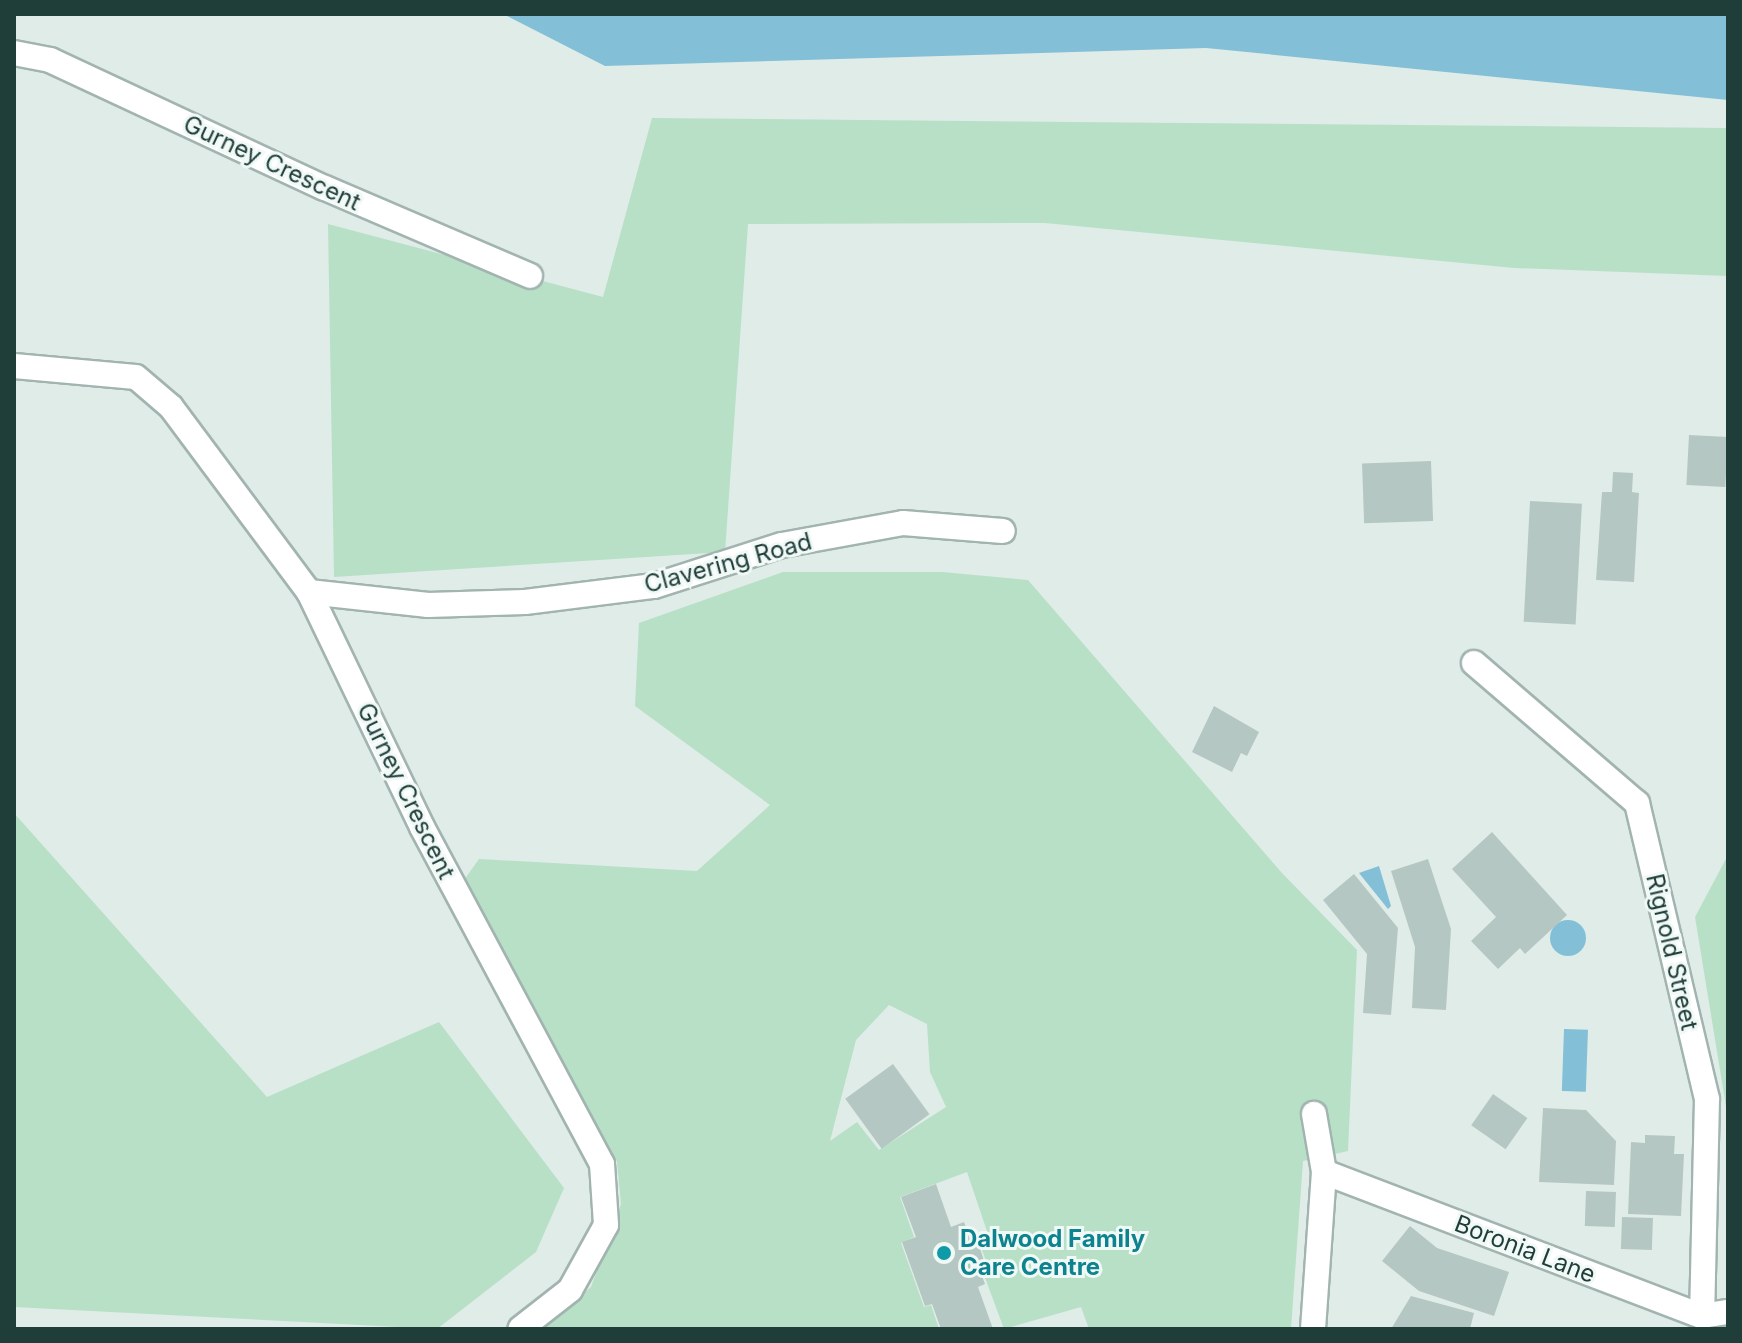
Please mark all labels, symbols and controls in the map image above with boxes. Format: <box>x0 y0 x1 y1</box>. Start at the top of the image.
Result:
street label: Gurney Crescent <box>179 109 365 217</box>
street label: Clavering Road <box>641 527 815 599</box>
street label: Gurney Crescent <box>351 698 461 884</box>
street label: Rignold Street <box>1640 871 1704 1033</box>
street label: Boronia Lane <box>1450 1209 1600 1289</box>
place label: Dalwood Family Care Centre <box>960 1225 1145 1281</box>
marker: Dalwood Family Care Centre <box>935 1244 953 1262</box>

